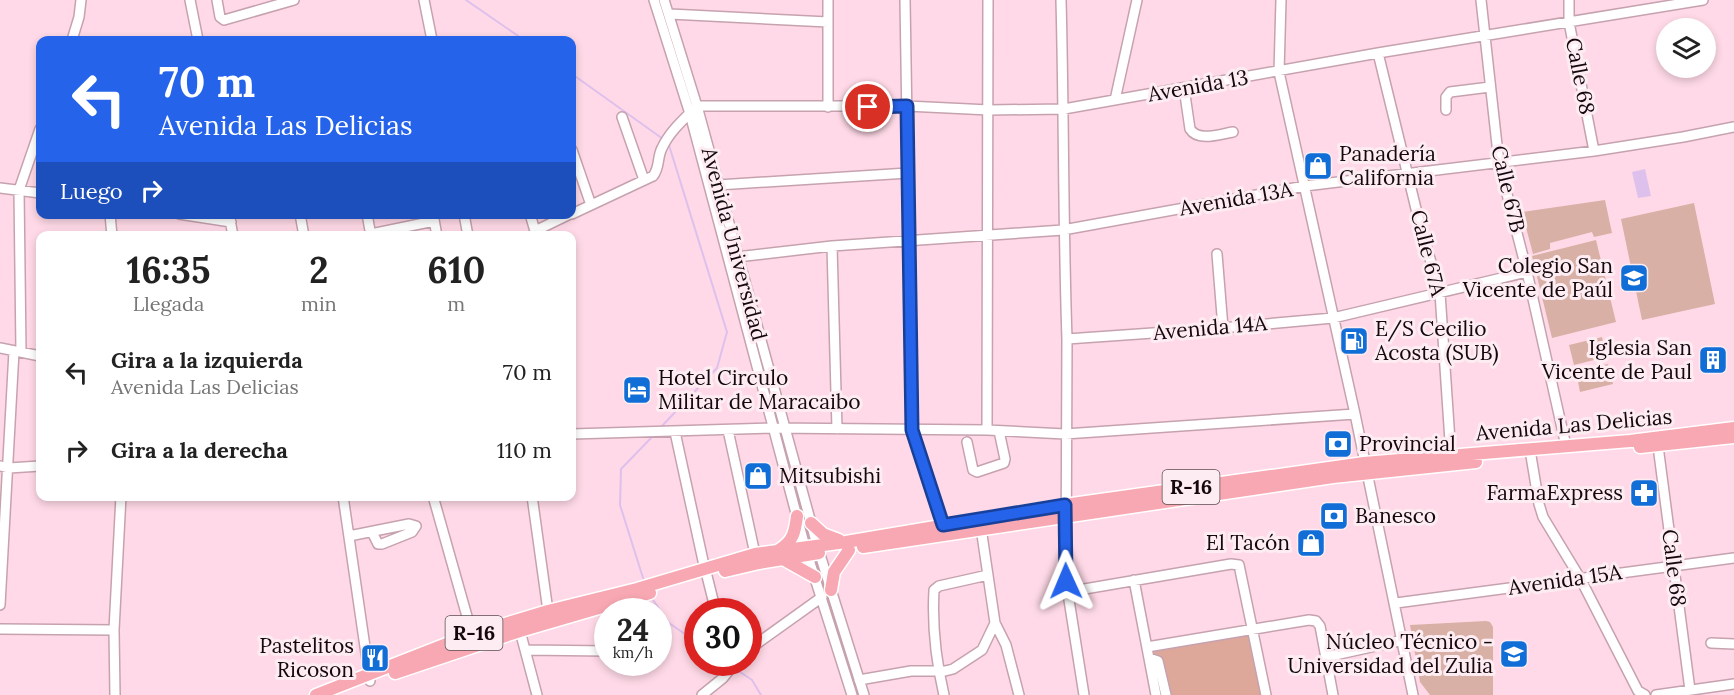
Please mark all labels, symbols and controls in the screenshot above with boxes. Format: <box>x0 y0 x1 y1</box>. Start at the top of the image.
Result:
map controls <box>1656 18 1716 78</box>
button: layers <box>1656 18 1716 78</box>
street label: Calle 68 <box>1560 35 1601 117</box>
text: 70 m <box>159 55 255 109</box>
icon: left <box>60 60 138 138</box>
street label: Avenida 13 <box>1145 63 1250 108</box>
pin <box>842 81 893 132</box>
icon: arrive <box>851 90 884 123</box>
text: Avenida Las Delicias <box>159 108 412 142</box>
place label: Panadería California <box>1339 140 1436 191</box>
street label: Avenida Universidad <box>695 143 773 344</box>
street label: Calle 67B <box>1485 143 1532 235</box>
shop icon: Panadería California <box>1302 150 1334 182</box>
icon: right <box>135 174 168 207</box>
street label: Avenida 13A <box>1176 175 1296 222</box>
text: Luego <box>60 177 123 205</box>
street label: Calle 67A <box>1405 207 1452 300</box>
text: 16:35 <box>127 247 210 293</box>
text: 2 <box>309 247 328 293</box>
text: 610 <box>427 247 485 293</box>
place label: Colegio San Vicente de Paúl <box>1462 252 1613 303</box>
school or university icon: Colegio San Vicente de Paúl <box>1618 262 1650 294</box>
text: Llegada <box>133 291 204 316</box>
text: min <box>301 291 337 316</box>
text: m <box>447 291 465 316</box>
street label: Avenida 14A <box>1151 309 1269 346</box>
place label: E/S Cecilio Acosta (SUB) <box>1374 315 1499 366</box>
fuel station icon: E/S Cecilio Acosta (SUB) <box>1338 325 1370 357</box>
place label: Iglesia San Vicente de Paul <box>1541 334 1692 385</box>
building icon: Iglesia San Vicente de Paul <box>1697 344 1729 376</box>
text: Gira a la izquierda <box>111 346 303 374</box>
icon: left <box>60 356 93 389</box>
text: 70 m <box>503 358 552 386</box>
place label: Hotel Circulo Militar de Maracaibo <box>658 364 860 415</box>
text: Avenida Las Delicias <box>111 374 299 399</box>
hotel icon: Hotel Circulo Militar de Maracaibo <box>621 374 653 406</box>
street label: Avenida Las Delicias <box>1474 402 1673 447</box>
bank icon: Provincial <box>1322 428 1354 460</box>
place label: Provincial <box>1359 430 1456 457</box>
icon: right <box>60 434 93 467</box>
text: Gira a la derecha <box>111 436 288 464</box>
text: 110 m <box>497 436 552 464</box>
shop icon: Mitsubishi <box>742 460 774 492</box>
place label: Mitsubishi <box>779 462 881 489</box>
road number: R-16 <box>1162 470 1220 504</box>
pharmacy icon: FarmaExpress <box>1628 477 1660 509</box>
place label: FarmaExpress <box>1486 479 1623 506</box>
bank icon: Banesco <box>1318 500 1350 532</box>
place label: Banesco <box>1355 502 1436 529</box>
shop icon: El Tacón <box>1295 527 1327 559</box>
street label: Calle 68 <box>1656 528 1693 608</box>
place label: El Tacón <box>1206 529 1290 556</box>
position arrow <box>1034 549 1098 613</box>
street label: Avenida 15A <box>1505 558 1624 601</box>
speed limit sign: 30 <box>684 598 762 676</box>
text: 24 <box>617 611 649 649</box>
road number: R-16 <box>446 616 502 650</box>
place label: Núcleo Técnico - Universidad del Zulia <box>1288 628 1493 679</box>
place label: Pastelitos Ricoson <box>259 632 354 683</box>
school or university icon: Núcleo Técnico - Universidad del Zulia <box>1498 638 1530 670</box>
restaurant icon: Pastelitos Ricoson <box>359 642 391 674</box>
text: km/h <box>613 643 653 662</box>

